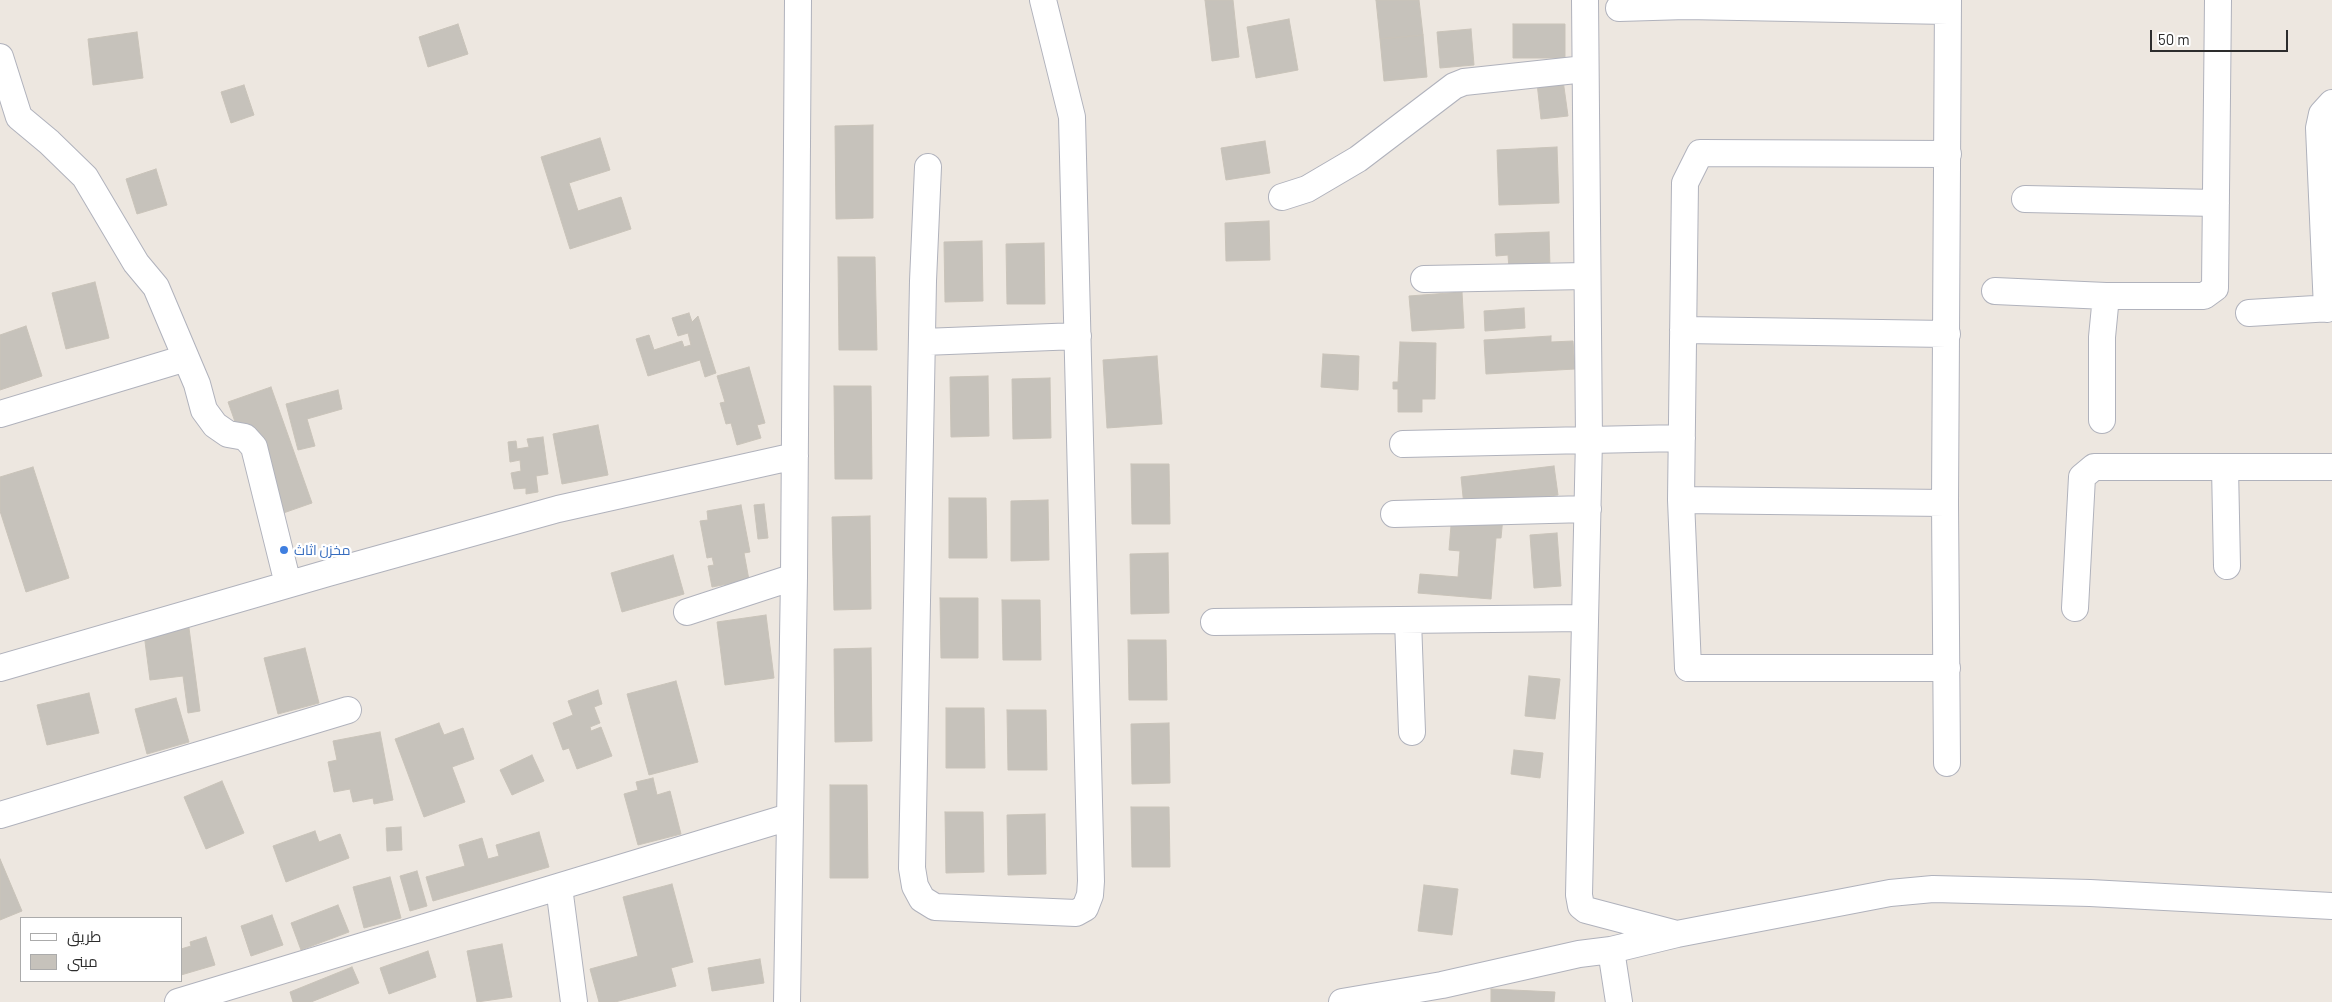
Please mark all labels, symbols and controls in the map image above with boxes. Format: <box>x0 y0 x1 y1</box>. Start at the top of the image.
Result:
scale bar <box>2152 20 2290 52</box>
text: 50 m <box>2158 30 2190 48</box>
place label: مخزن اثاث <box>294 542 350 558</box>
marker: مخزن اثاث <box>278 544 290 556</box>
legend <box>20 917 182 982</box>
text: طريق <box>67 927 101 945</box>
text: مبنى <box>67 952 98 970</box>

